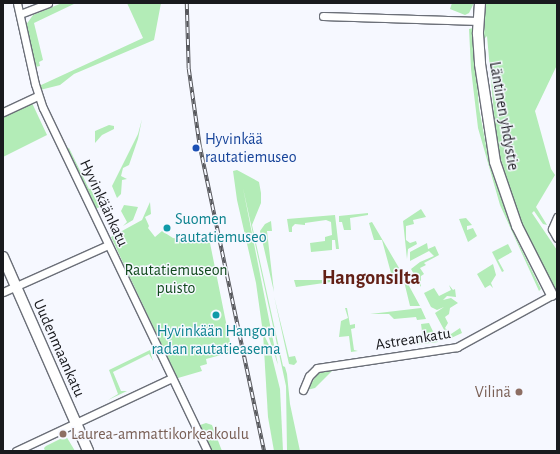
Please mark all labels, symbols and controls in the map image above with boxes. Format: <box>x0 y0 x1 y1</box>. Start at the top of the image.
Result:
street label: Läntinen yhdystie <box>485 60 523 172</box>
place label: Hyvinkää rautatiemuseo <box>205 129 297 167</box>
marker: Hyvinkää rautatiemuseo <box>190 142 202 154</box>
street label: Hyvinkäänkatu <box>76 156 132 250</box>
place label: Suomen rautatiemuseo <box>175 209 267 247</box>
marker: Suomen rautatiemuseo <box>162 223 172 233</box>
park label: Rautatiemuseon puisto <box>124 260 228 298</box>
district label: Hangonsilta <box>322 266 420 290</box>
street label: Uudenmaankatu <box>29 296 89 400</box>
marker: Hyvinkään Hangon radan rautatieasema <box>211 310 221 320</box>
place label: Hyvinkään Hangon radan rautatieasema <box>151 321 281 359</box>
street label: Astreankatu <box>374 324 452 354</box>
place label: Vilinä <box>475 382 511 402</box>
marker: Vilinä <box>514 387 524 397</box>
place label: Laurea-ammattikorkeakoulu <box>71 424 249 444</box>
marker: Laurea-ammattikorkeakoulu <box>58 429 68 439</box>

